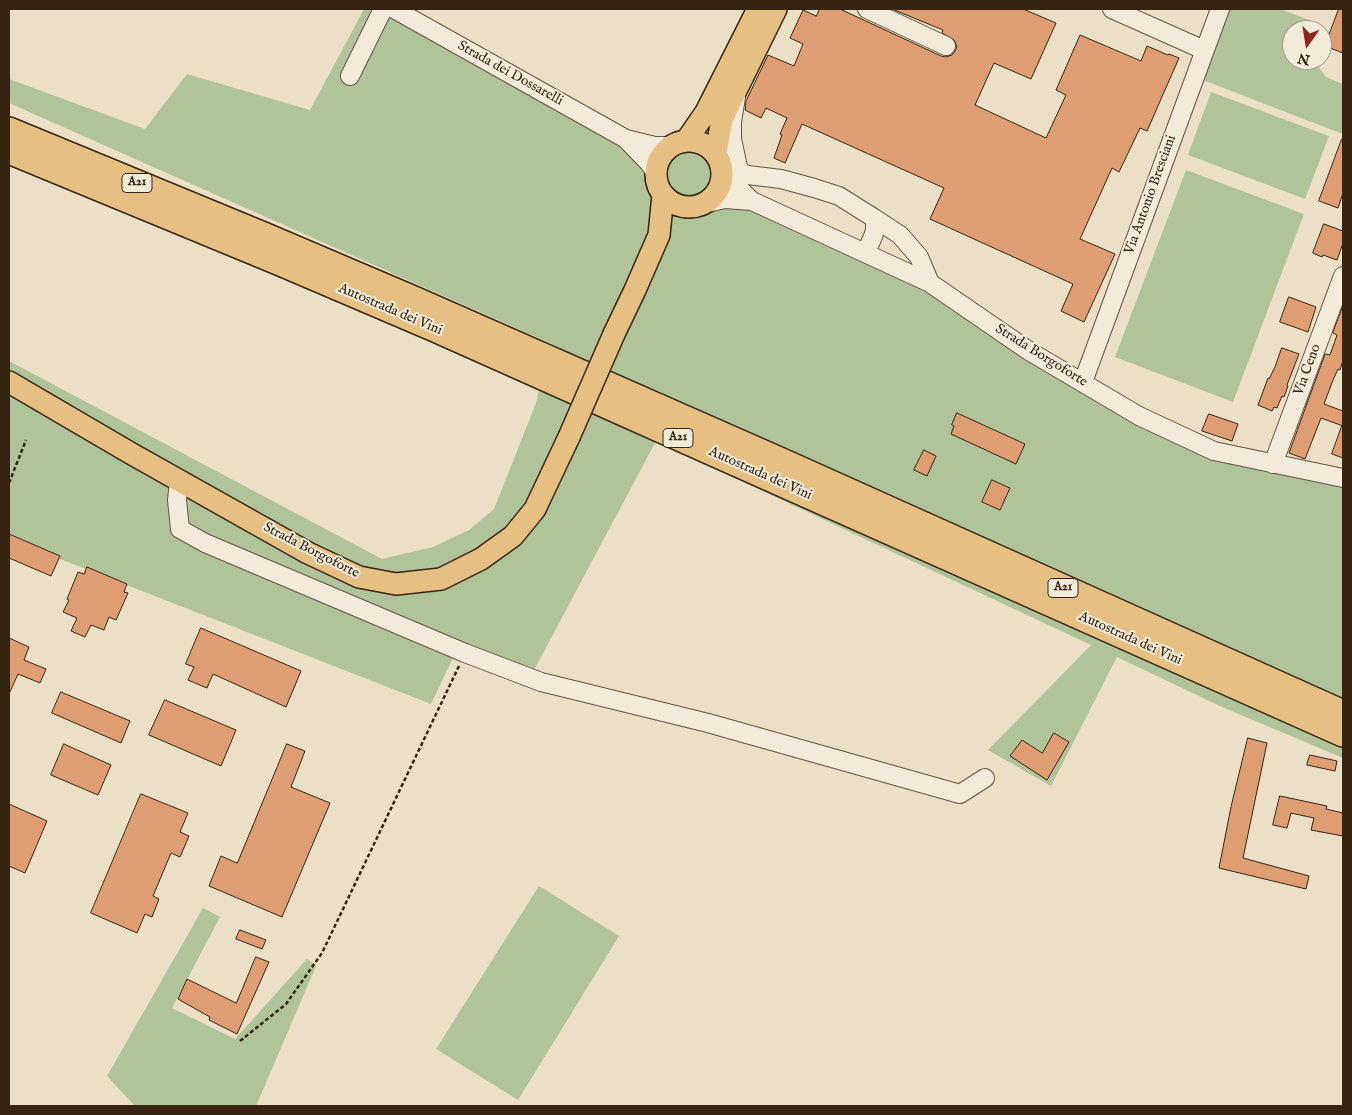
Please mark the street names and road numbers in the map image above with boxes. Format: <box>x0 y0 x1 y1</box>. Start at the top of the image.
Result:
street label: Strada dei Dossarelli <box>454 38 566 110</box>
street label: Via Antonio Bresciani <box>1122 133 1180 257</box>
road number: A21 <box>122 174 152 192</box>
street label: Autostrada dei Vini <box>335 281 445 339</box>
street label: Strada Borgoforte <box>992 321 1090 391</box>
street label: Via Ceno <box>1291 342 1325 398</box>
road number: A21 <box>663 428 693 448</box>
street label: Autostrada dei Vini <box>706 444 814 504</box>
street label: Strada Borgoforte <box>260 520 362 582</box>
road number: A21 <box>1048 578 1078 598</box>
street label: Autostrada dei Vini <box>1076 609 1184 669</box>

